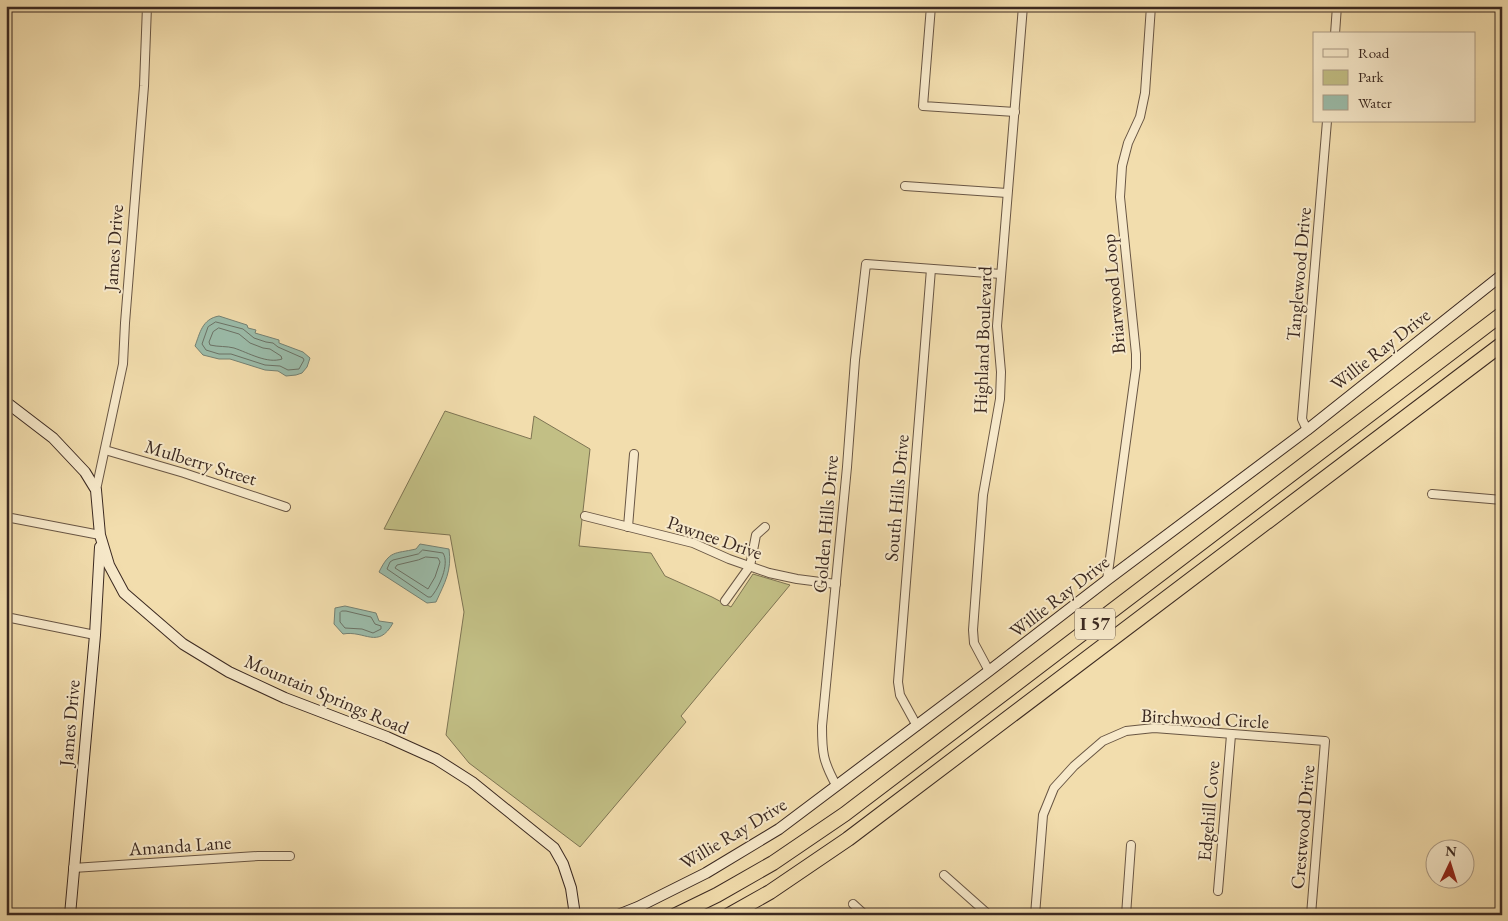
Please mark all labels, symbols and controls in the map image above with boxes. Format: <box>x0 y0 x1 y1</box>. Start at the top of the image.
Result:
legend <box>1313 32 1476 122</box>
text: Road <box>1358 43 1390 62</box>
text: Park <box>1358 67 1385 86</box>
text: Water <box>1358 93 1392 112</box>
street label: James Drive <box>98 204 129 294</box>
street label: Tanglewood Drive <box>1280 206 1317 342</box>
street label: Briarwood Loop <box>1096 233 1131 355</box>
street label: Highland Boulevard <box>967 265 998 414</box>
street label: Willie Ray Drive <box>1325 303 1435 396</box>
street label: South Hills Drive <box>878 433 915 563</box>
street label: Mulberry Street <box>142 434 260 491</box>
street label: Golden Hills Drive <box>807 454 844 594</box>
street label: Pawnee Drive <box>664 510 766 565</box>
street label: Willie Ray Drive <box>1004 550 1114 643</box>
road number: I 57 <box>1075 608 1115 640</box>
street label: Mountain Springs Road <box>241 649 413 740</box>
street label: James Drive <box>53 679 86 769</box>
street label: Birchwood Circle <box>1140 703 1270 734</box>
street label: Edgehill Cove <box>1192 760 1225 862</box>
street label: Crestwood Drive <box>1285 764 1320 890</box>
street label: Willie Ray Drive <box>675 792 791 875</box>
street label: Amanda Lane <box>127 829 232 862</box>
north arrow <box>1426 838 1476 888</box>
text: N <box>1445 842 1458 860</box>

